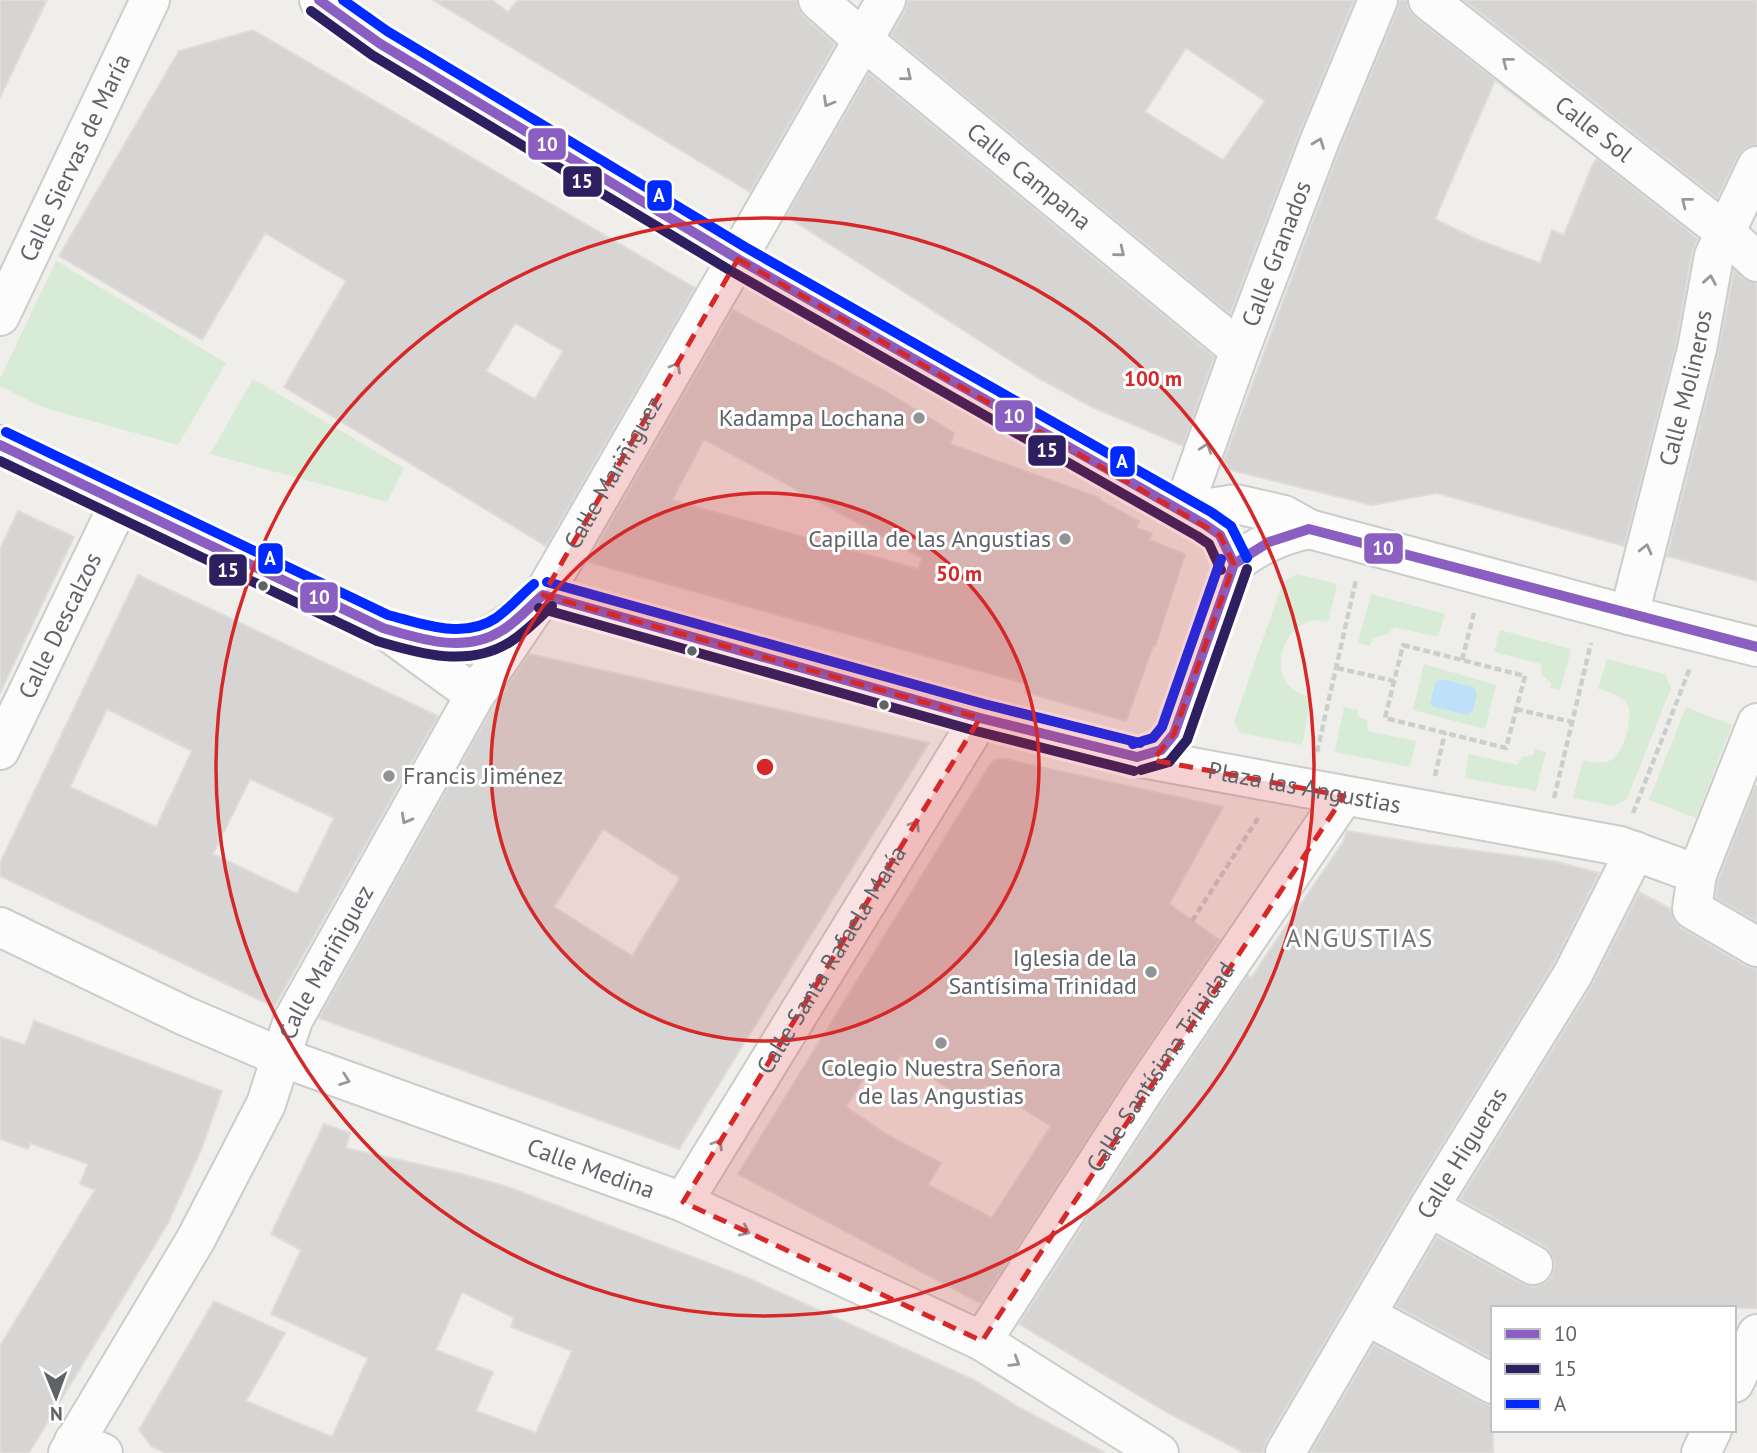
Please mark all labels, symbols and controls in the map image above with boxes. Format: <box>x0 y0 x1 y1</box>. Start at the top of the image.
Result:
street label: Calle Siervas de María <box>12 49 137 267</box>
one-way arrow <box>1502 58 1515 70</box>
one-way arrow <box>899 68 911 81</box>
street label: Calle Sol <box>1549 89 1639 169</box>
one-way arrow <box>823 94 836 107</box>
street label: Calle Campana <box>960 116 1098 236</box>
line badge: 10 <box>527 127 567 161</box>
text: 10 <box>536 132 558 156</box>
one-way arrow <box>1311 137 1325 149</box>
line badge: 15 <box>562 165 603 198</box>
text: 15 <box>571 169 593 193</box>
street label: Calle Granados <box>1234 176 1318 331</box>
line badge: A <box>646 179 673 212</box>
text: A <box>653 183 665 207</box>
one-way arrow <box>1682 197 1694 210</box>
one-way arrow <box>1113 243 1125 256</box>
one-way arrow <box>1701 274 1716 286</box>
street label: Calle Molineros <box>1652 307 1719 469</box>
one-way arrow <box>668 361 681 374</box>
text: 100 m <box>1124 365 1182 392</box>
street label: Calle Mariñiguez <box>557 391 669 555</box>
line badge: 10 <box>994 399 1034 433</box>
place label: Kadampa Lochana <box>719 402 905 433</box>
text: 10 <box>1003 404 1025 428</box>
marker: Kadampa Lochana <box>911 410 927 426</box>
line badge: 15 <box>1027 434 1067 467</box>
text: 15 <box>1036 438 1058 462</box>
one-way arrow <box>1198 442 1212 454</box>
line badge: A <box>1109 445 1136 478</box>
text: A <box>1116 449 1128 473</box>
place label: Capilla de las Angustias <box>808 523 1051 554</box>
marker: Capilla de las Angustias <box>1057 531 1073 547</box>
line badge: 10 <box>1363 532 1404 565</box>
text: 10 <box>1372 536 1394 560</box>
line badge: A <box>257 542 284 575</box>
one-way arrow <box>1638 543 1652 555</box>
text: A <box>264 546 276 570</box>
street label: Calle Descalzos <box>11 547 108 704</box>
line badge: 15 <box>208 553 248 587</box>
text: 15 <box>217 558 239 582</box>
text: 50 m <box>936 560 982 587</box>
unlabelled marker <box>256 579 270 593</box>
line badge: 10 <box>299 581 339 614</box>
text: 10 <box>308 585 330 609</box>
unlabelled marker <box>685 644 699 658</box>
unlabelled marker <box>877 698 891 712</box>
street label: Plaza las Angustias <box>1205 754 1404 820</box>
centre of rings <box>753 755 777 779</box>
place label: Francis Jiménez <box>403 760 563 791</box>
marker: Francis Jiménez <box>381 768 397 784</box>
one-way arrow <box>401 811 414 824</box>
one-way arrow <box>906 820 919 833</box>
street label: Calle Santa Rafaela María <box>749 840 913 1080</box>
street label: Calle Mariñiguez <box>272 880 380 1043</box>
district label: ANGUSTIAS <box>1286 921 1434 954</box>
place label: Iglesia de la Santísima Trinidad <box>948 942 1137 1001</box>
street label: Calle Santísima Trinidad <box>1079 956 1242 1178</box>
marker: Iglesia de la Santísima Trinidad <box>1143 964 1159 980</box>
marker: Colegio Nuestra Señora de las Angustias <box>933 1035 949 1051</box>
place label: Colegio Nuestra Señora de las Angustias <box>821 1052 1061 1111</box>
one-way arrow <box>339 1072 351 1086</box>
street label: Calle Higueras <box>1409 1082 1514 1224</box>
street label: Calle Medina <box>523 1131 659 1205</box>
one-way arrow <box>710 1139 723 1152</box>
one-way arrow <box>738 1223 750 1237</box>
legend <box>1491 1306 1736 1432</box>
text: 10 <box>1554 1320 1577 1347</box>
one-way arrow <box>1008 1354 1021 1367</box>
text: 15 <box>1554 1355 1577 1382</box>
north arrow <box>21 1362 91 1432</box>
text: A <box>1554 1390 1567 1417</box>
text: N <box>50 1402 63 1426</box>

